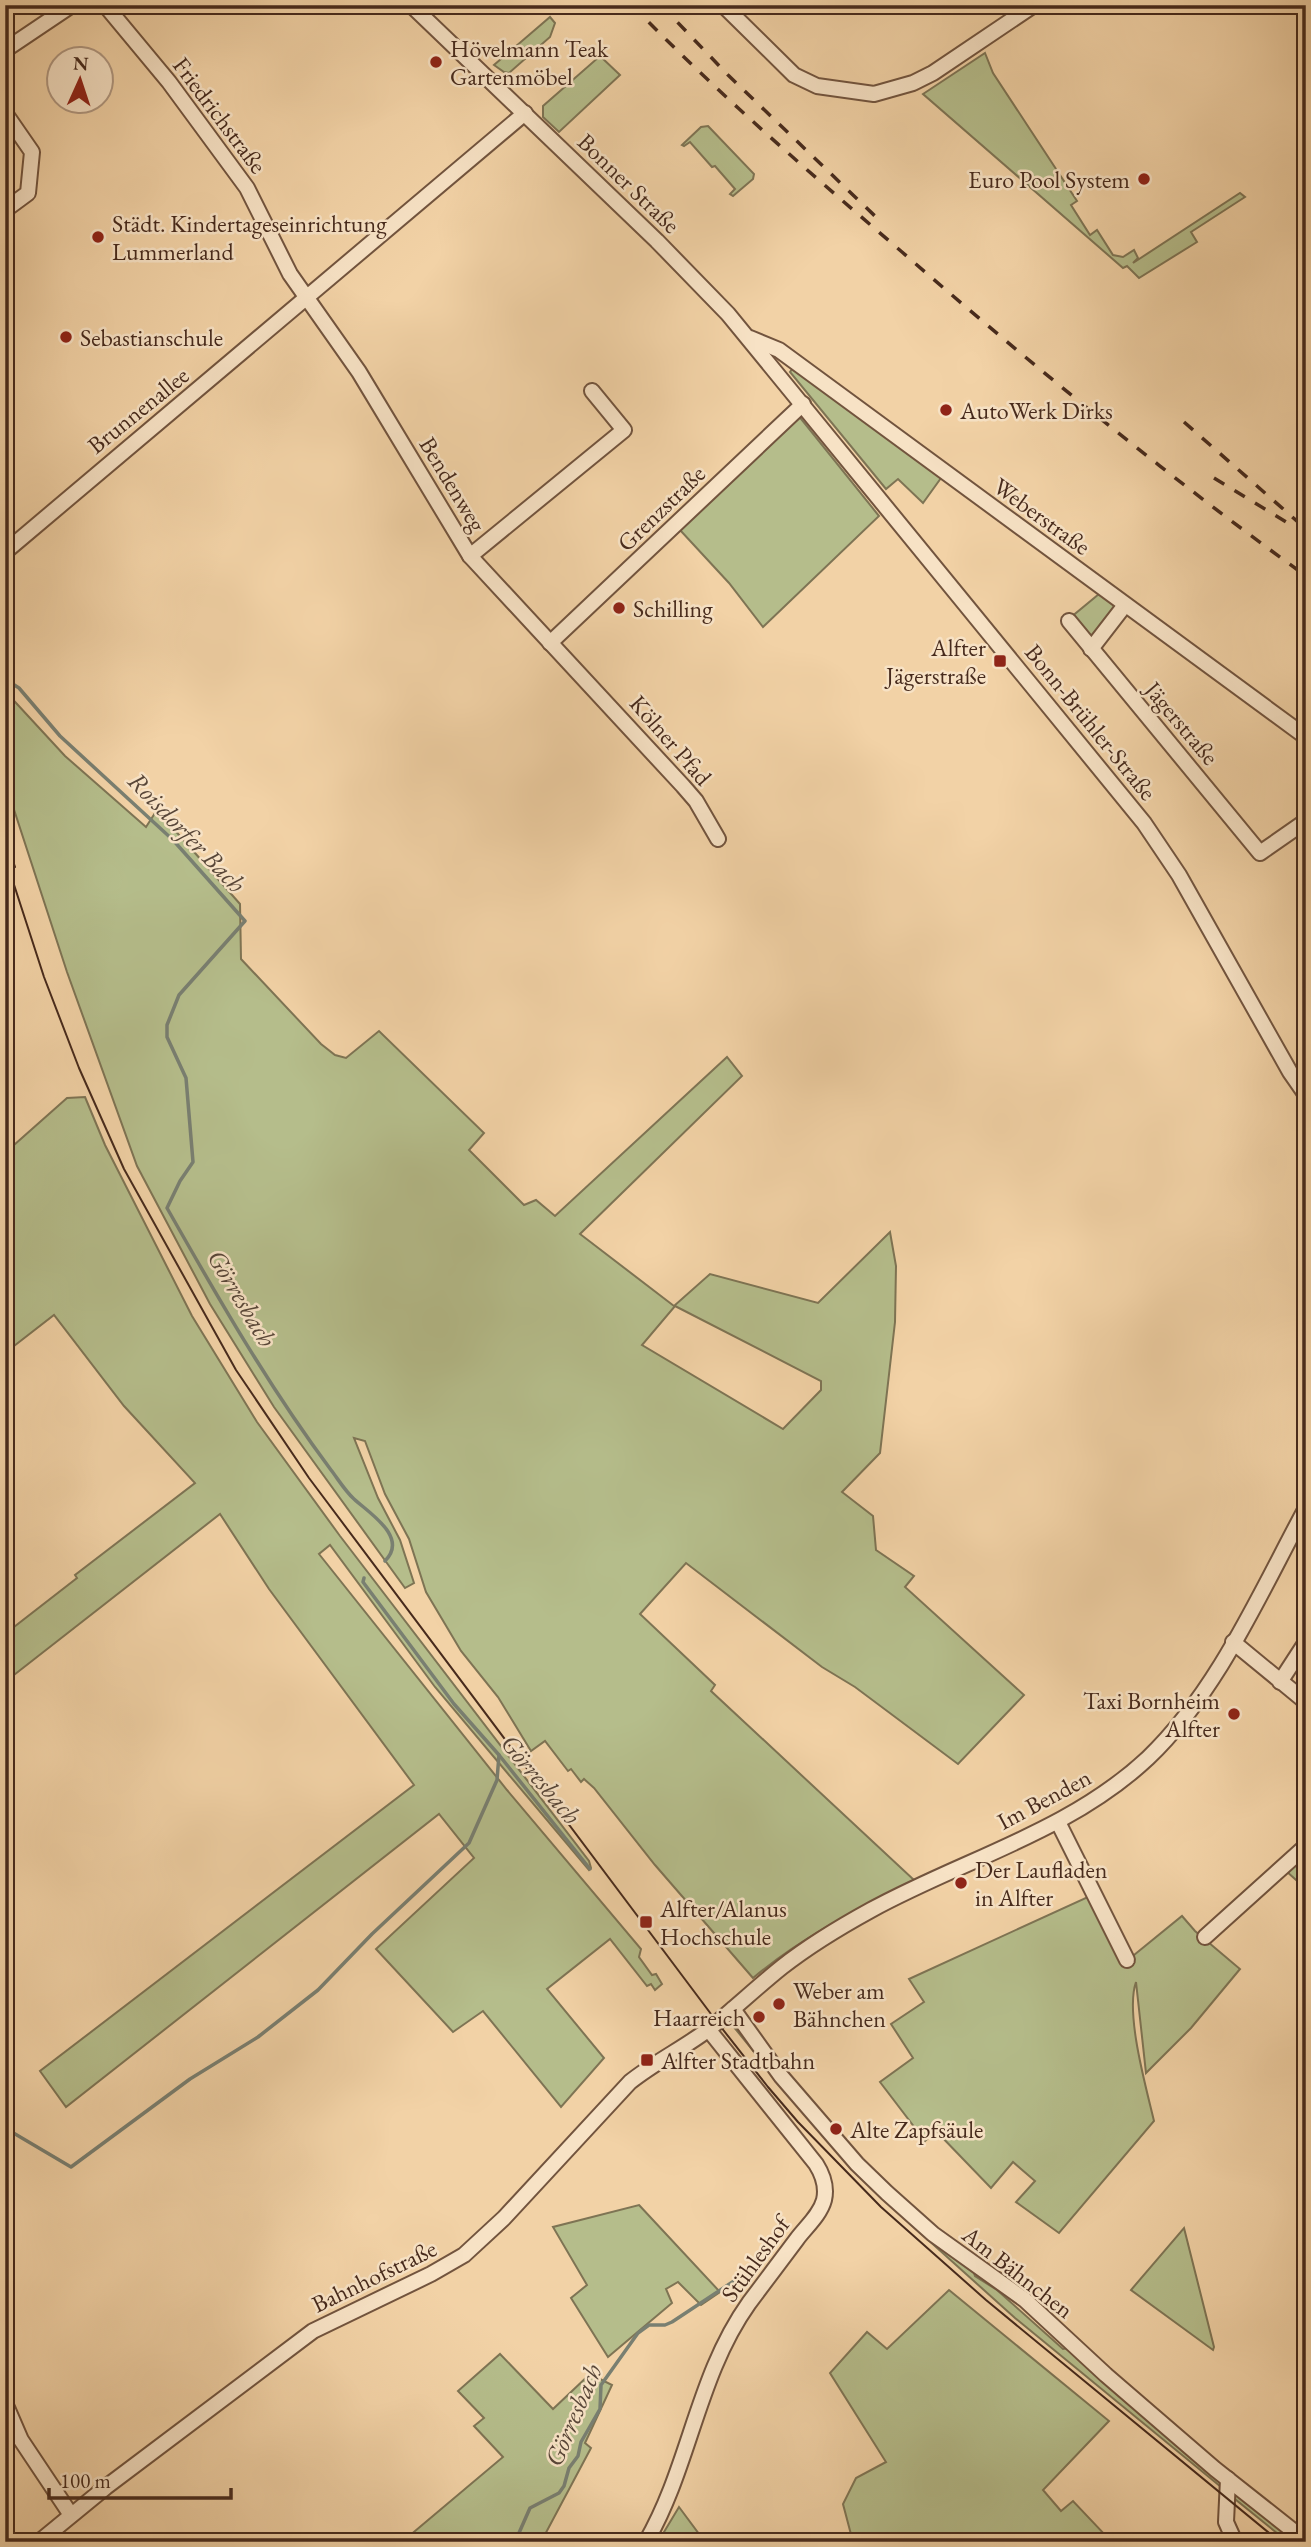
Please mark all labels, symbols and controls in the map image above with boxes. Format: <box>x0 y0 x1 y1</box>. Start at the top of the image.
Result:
place label: Hövelmann Teak Gartenmöbel <box>450 33 609 92</box>
north arrow <box>46 46 116 116</box>
text: N <box>73 51 90 76</box>
street label: Friedrichstraße <box>166 51 274 179</box>
marker: Hövelmann Teak Gartenmöbel <box>428 54 444 70</box>
street label: Bonner Straße <box>571 126 687 240</box>
place label: Euro Pool System <box>968 164 1130 195</box>
marker: Euro Pool System <box>1136 171 1152 187</box>
place label: Städt. Kindertageseinrichtung Lummerland <box>112 208 387 267</box>
marker: Städt. Kindertageseinrichtung Lummerland <box>90 229 106 245</box>
place label: Sebastianschule <box>80 322 223 353</box>
marker: Sebastianschule <box>58 329 74 345</box>
street label: Brunnenallee <box>81 360 195 460</box>
place label: AutoWerk Dirks <box>959 395 1113 426</box>
marker: AutoWerk Dirks <box>938 402 954 418</box>
street label: Bendenweg <box>413 431 494 538</box>
street label: Grenzstraße <box>610 458 712 558</box>
street label: Weberstraße <box>987 470 1097 562</box>
place label: Schilling <box>633 593 713 624</box>
marker: Schilling <box>611 600 627 616</box>
place label: Alfter Jägerstraße <box>884 632 986 691</box>
street label: Bonn-Brühler-Straße <box>1018 637 1164 807</box>
marker: Alfter Jägerstraße <box>992 653 1008 669</box>
street label: Jägerstraße <box>1137 673 1226 771</box>
street label: Kölner Pfad <box>623 688 719 792</box>
water label: Roisdorfer Bach <box>121 764 254 900</box>
water label: Görresbach <box>200 1243 285 1353</box>
place label: Taxi Bornheim Alfter <box>1083 1685 1220 1744</box>
marker: Taxi Bornheim Alfter <box>1226 1706 1242 1722</box>
water label: Görresbach <box>493 1727 589 1831</box>
street label: Im Benden <box>992 1761 1097 1837</box>
place label: Der Laufladen in Alfter <box>975 1854 1108 1913</box>
marker: Der Laufladen in Alfter <box>953 1875 969 1891</box>
place label: Alfter/Alanus Hochschule <box>659 1893 787 1952</box>
marker: Alfter/Alanus Hochschule <box>638 1914 654 1930</box>
place label: Weber am Bähnchen <box>793 1975 886 2034</box>
marker: Weber am Bähnchen <box>771 1996 787 2012</box>
place label: Haarreich <box>653 2002 745 2033</box>
marker: Haarreich <box>751 2009 767 2025</box>
place label: Alfter Stadtbahn <box>660 2045 815 2076</box>
marker: Alfter Stadtbahn <box>639 2052 655 2068</box>
place label: Alte Zapfsäule <box>849 2114 983 2145</box>
marker: Alte Zapfsäule <box>828 2121 844 2137</box>
street label: Stühleshof <box>714 2207 798 2308</box>
street label: Am Bähnchen <box>955 2218 1080 2325</box>
street label: Bahnhofstraße <box>307 2232 441 2320</box>
water label: Görresbach <box>536 2358 610 2471</box>
scale bar <box>49 2456 231 2500</box>
text: 100 m <box>60 2467 111 2494</box>

